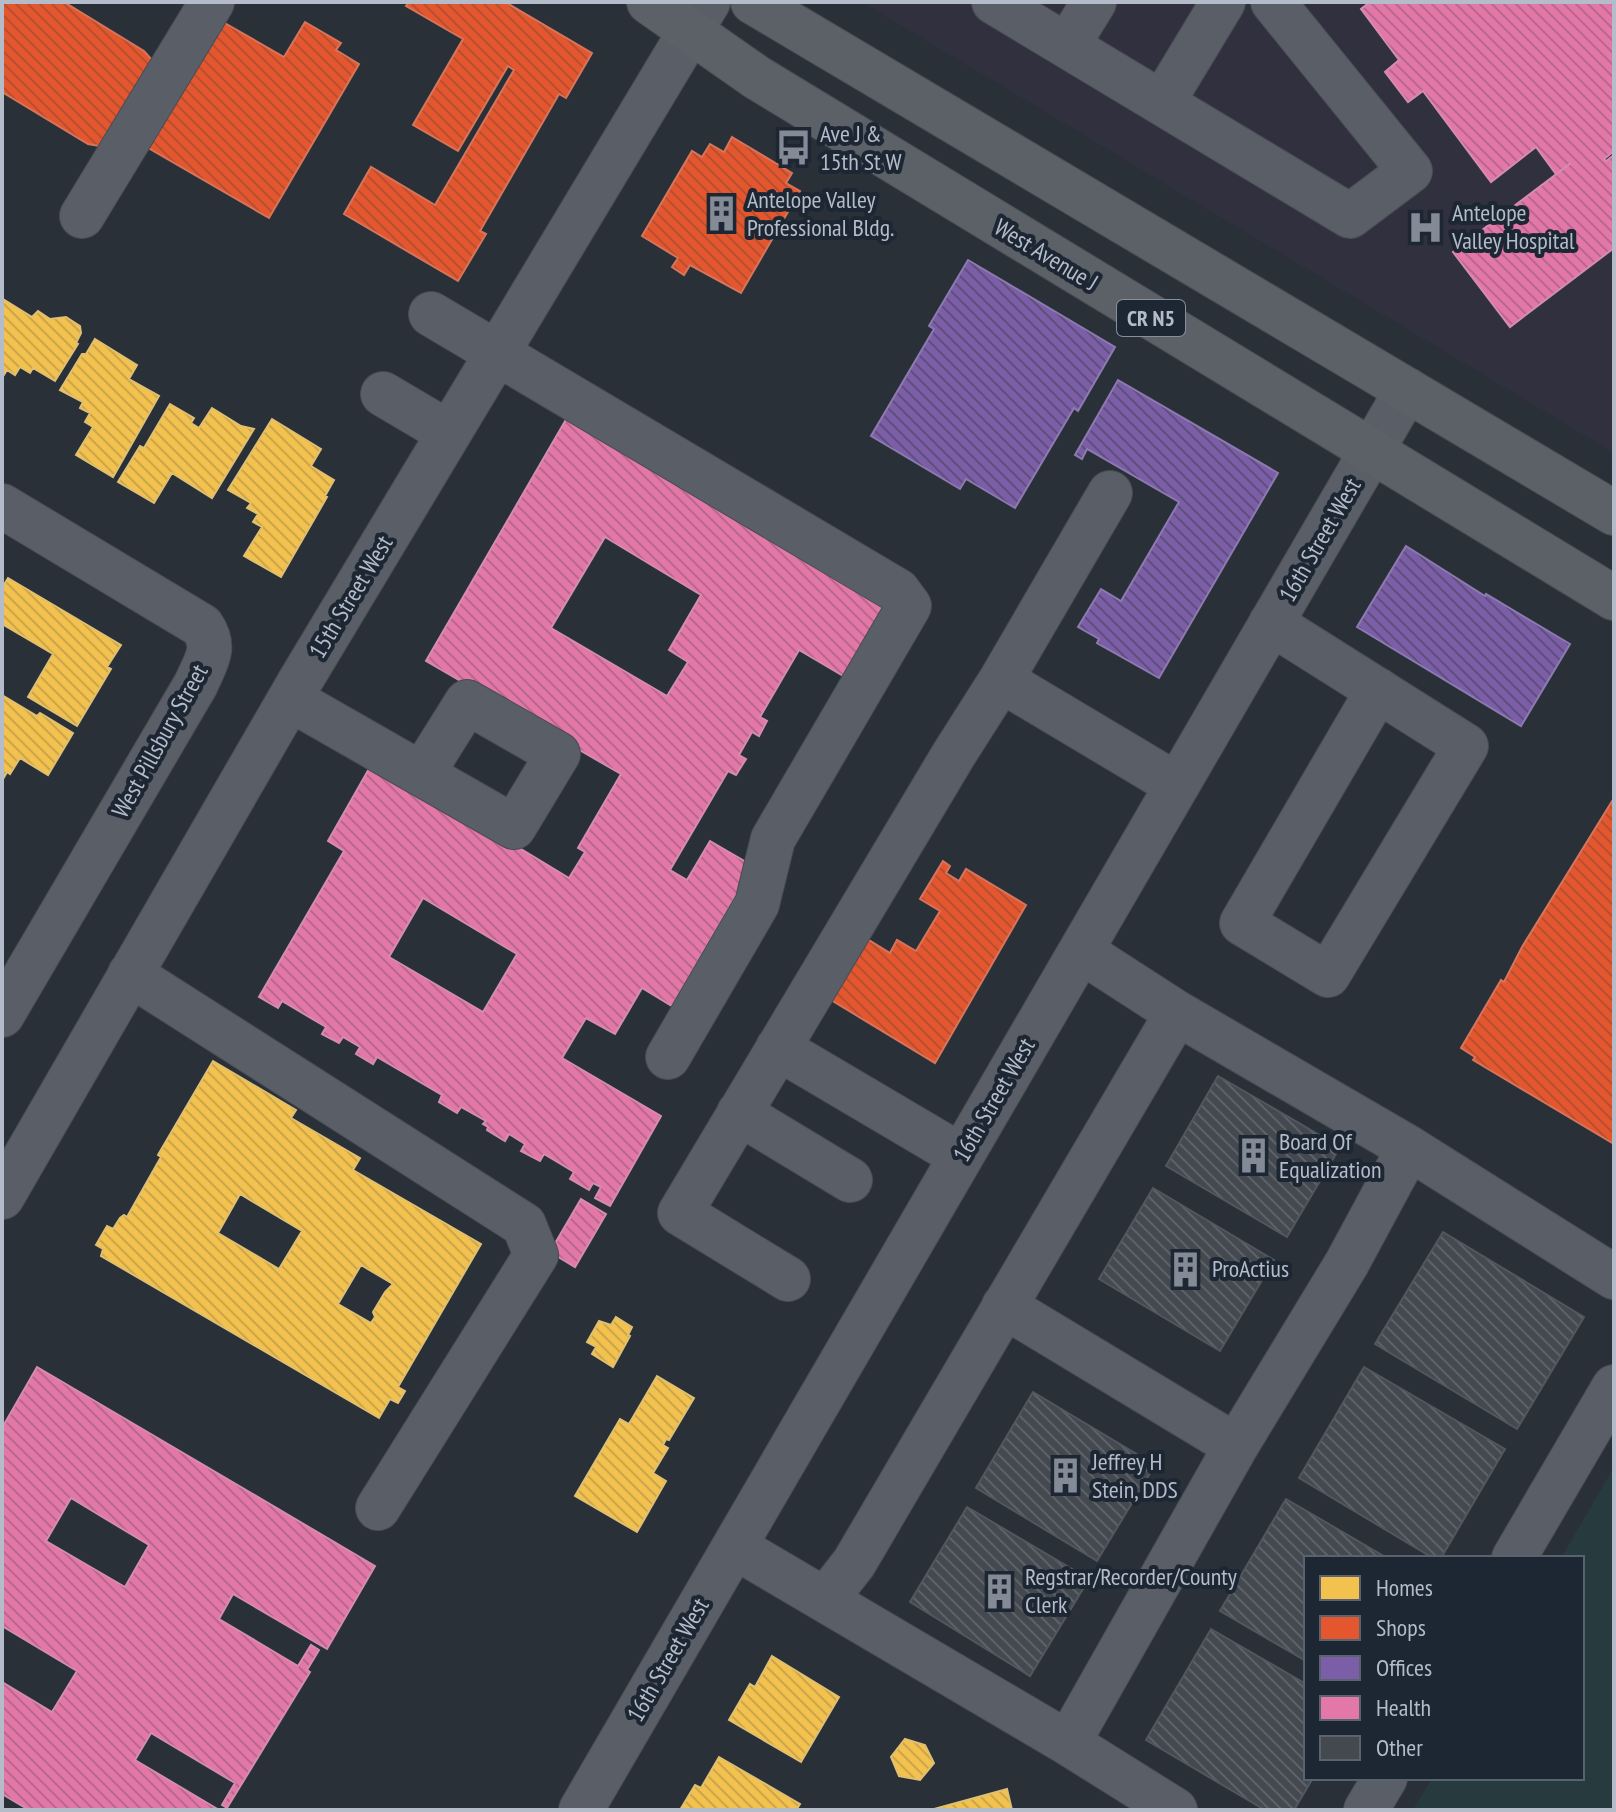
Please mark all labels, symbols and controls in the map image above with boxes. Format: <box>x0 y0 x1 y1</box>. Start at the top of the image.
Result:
place label: Ave J & 15th St W <box>820 118 902 177</box>
bus stop icon: Ave J & 15th St W <box>775 129 813 167</box>
place label: Antelope Valley Professional Bldg. <box>747 184 894 243</box>
building icon: Antelope Valley Professional Bldg. <box>702 195 740 233</box>
place label: Antelope Valley Hospital <box>1451 197 1575 256</box>
hospital icon: Antelope Valley Hospital <box>1407 208 1445 246</box>
street label: West Avenue J <box>989 211 1104 298</box>
road number: CR N5 <box>1117 300 1185 336</box>
street label: 16th Street West <box>1272 472 1368 607</box>
street label: 15th Street West <box>302 529 400 664</box>
street label: West Pillsbury Street <box>105 658 215 823</box>
street label: 16th Street West <box>946 1032 1042 1167</box>
place label: Board Of Equalization <box>1279 1126 1381 1185</box>
building icon: Board Of Equalization <box>1234 1137 1272 1175</box>
building icon: ProActius <box>1167 1250 1205 1288</box>
place label: ProActius <box>1212 1253 1289 1284</box>
place label: Jeffrey H Stein, DDS <box>1091 1446 1178 1505</box>
building icon: Jeffrey H Stein, DDS <box>1047 1457 1085 1495</box>
legend <box>1304 1556 1584 1780</box>
place label: Regstrar/Recorder/County Clerk <box>1025 1561 1237 1620</box>
building icon: Regstrar/Recorder/County Clerk <box>980 1572 1018 1610</box>
text: Homes <box>1376 1572 1433 1603</box>
street label: 16th Street West <box>620 1592 716 1727</box>
text: Shops <box>1376 1612 1426 1643</box>
text: Offices <box>1376 1652 1432 1683</box>
text: Health <box>1376 1692 1431 1723</box>
text: Other <box>1376 1732 1423 1763</box>

